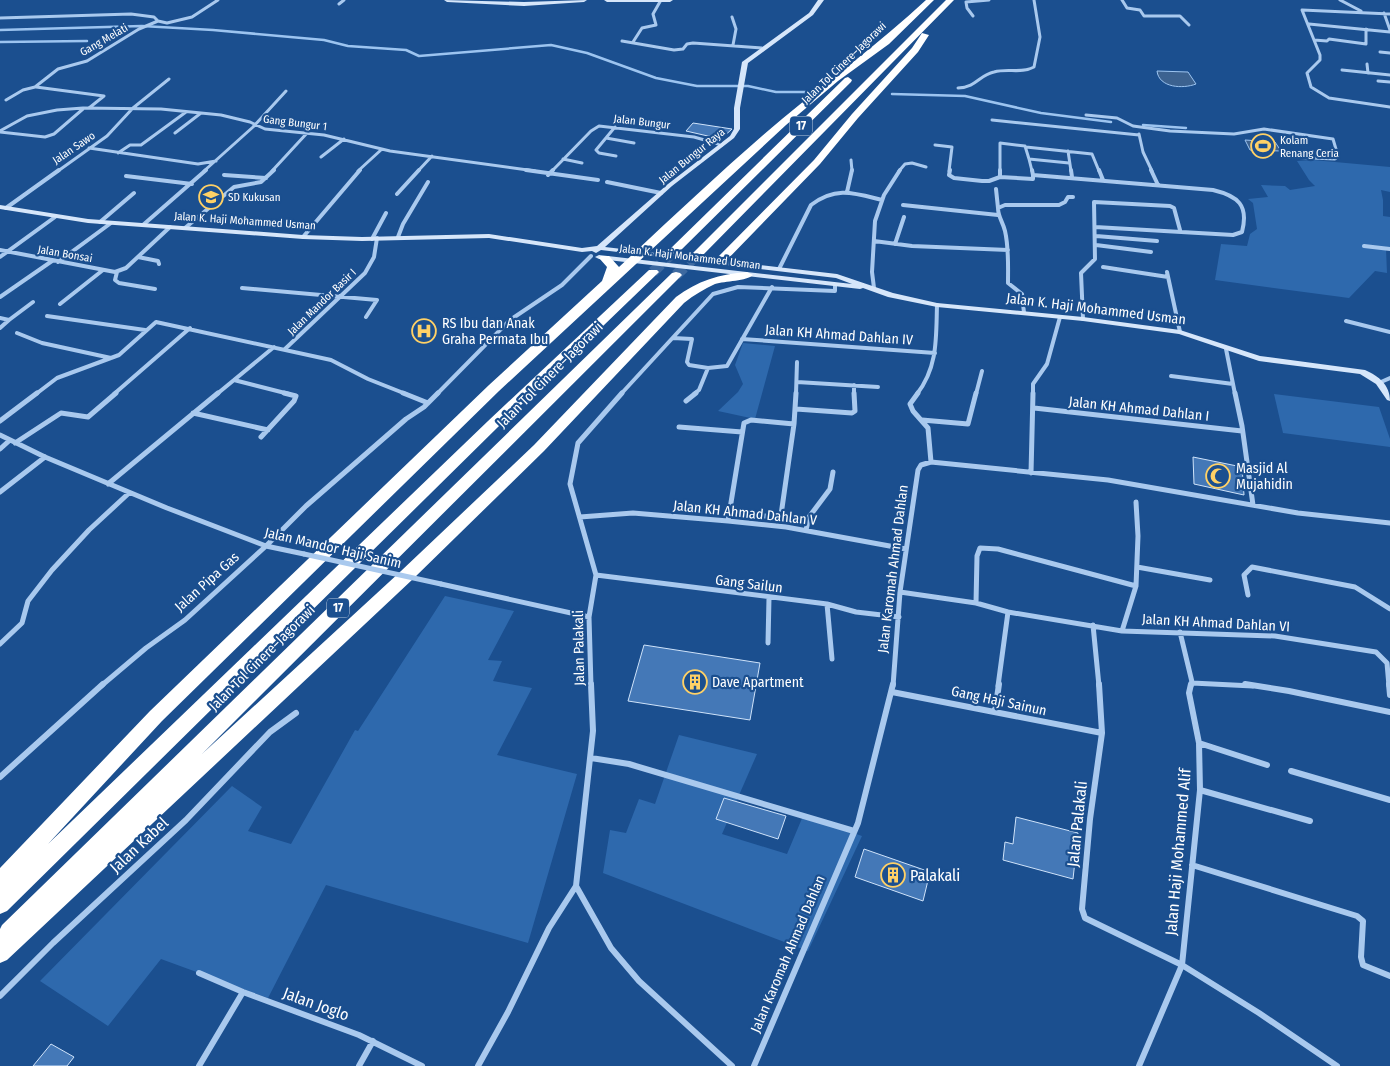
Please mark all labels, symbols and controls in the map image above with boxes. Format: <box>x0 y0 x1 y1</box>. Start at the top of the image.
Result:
street label: Jalan Tol Cinere–Jagorawi <box>799 19 889 107</box>
street label: Gang Melati <box>78 21 130 59</box>
street label: Jalan Bungur <box>613 112 671 132</box>
street label: Gang Bungur 1 <box>262 113 328 133</box>
road number: 17 <box>790 116 812 136</box>
street label: Jalan Bungur Raya <box>656 125 728 187</box>
street label: Jalan Sawo <box>50 129 98 167</box>
sports icon: Kolam Renang Ceria <box>1250 133 1276 159</box>
place label: Kolam Renang Ceria <box>1280 134 1339 160</box>
school or university icon: SD Kukusan <box>198 184 224 210</box>
place label: SD Kukusan <box>228 191 281 204</box>
street label: Jalan K. Haji Mohammed Usman <box>174 210 316 232</box>
street label: Jalan K. Haji Mohammed Usman <box>619 242 761 272</box>
street label: Jalan Bonsai <box>37 243 94 265</box>
street label: Jalan Mandor Basir I <box>285 266 359 338</box>
street label: Jalan K. Haji Mohammed Usman <box>1005 290 1187 328</box>
place label: RS Ibu dan Anak Graha Permata Ibu <box>442 315 548 348</box>
hospital icon: RS Ibu dan Anak Graha Permata Ibu <box>411 318 437 344</box>
street label: Jalan Tol Cinere–Jagorawi <box>493 318 607 432</box>
street label: Jalan KH Ahmad Dahlan IV <box>764 321 914 349</box>
street label: Jalan KH Ahmad Dahlan I <box>1068 393 1210 425</box>
place label: Masjid Al Mujahidin <box>1236 460 1293 493</box>
mosque icon: Masjid Al Mujahidin <box>1205 463 1231 489</box>
street label: Jalan Karomah Ahmad Dahlan <box>874 484 912 654</box>
street label: Jalan KH Ahmad Dahlan V <box>672 497 819 529</box>
street label: Jalan Mandor Haji Sanim <box>263 524 403 572</box>
street label: Jalan Pipa Gas <box>171 549 243 615</box>
street label: Gang Sailun <box>714 571 784 597</box>
road number: 17 <box>327 598 349 618</box>
street label: Jalan Tol Cinere–Jagorawi <box>205 601 319 715</box>
street label: Jalan Palakali <box>570 610 588 686</box>
street label: Jalan KH Ahmad Dahlan VI <box>1142 611 1290 635</box>
building icon: Dave Apartment <box>682 669 708 695</box>
place label: Dave Apartment <box>712 674 804 691</box>
street label: Gang Haji Sainun <box>950 683 1048 719</box>
street label: Jalan Haji Mohammed Alif <box>1161 766 1195 936</box>
street label: Jalan Palakali <box>1063 780 1091 868</box>
street label: Jalan Kabel <box>106 813 172 877</box>
building icon: Palakali <box>880 862 906 888</box>
place label: Palakali <box>910 866 960 885</box>
street label: Jalan Karomah Ahmad Dahlan <box>747 873 829 1035</box>
street label: Jalan Joglo <box>280 983 352 1025</box>

